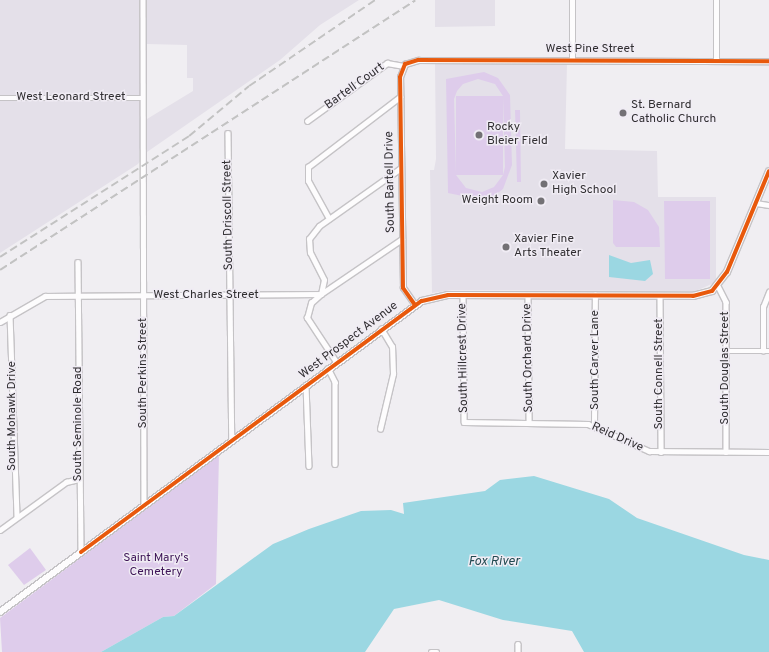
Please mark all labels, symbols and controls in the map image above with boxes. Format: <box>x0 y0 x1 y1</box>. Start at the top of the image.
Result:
street label: West Pine Street <box>546 43 634 57</box>
street label: Bartell Court <box>322 61 388 113</box>
street label: West Leonard Street <box>16 91 126 105</box>
place label: St. Bernard Catholic Church <box>631 99 716 127</box>
marker: St. Bernard Catholic Church <box>618 108 628 118</box>
place label: Rocky Bleier Field <box>487 121 548 149</box>
marker: Rocky Bleier Field <box>474 130 484 140</box>
street label: South Bartell Drive <box>383 131 399 233</box>
street label: South Driscoll Street <box>221 160 237 270</box>
place label: Xavier High School <box>552 170 616 198</box>
marker: Xavier High School <box>539 179 549 189</box>
place label: Weight Room <box>462 194 533 208</box>
marker: Weight Room <box>536 196 546 206</box>
place label: Xavier Fine Arts Theater <box>514 233 582 261</box>
marker: Xavier Fine Arts Theater <box>501 242 511 252</box>
street label: West Charles Street <box>153 289 259 303</box>
street label: West Prospect Avenue <box>297 299 401 383</box>
street label: South Hillcrest Drive <box>456 303 472 413</box>
street label: South Orchard Drive <box>521 303 537 413</box>
street label: South Carver Lane <box>589 310 603 410</box>
street label: South Douglas Street <box>719 311 733 425</box>
street label: South Perkins Street <box>137 318 151 428</box>
street label: South Connell Street <box>653 318 667 430</box>
street label: South Mohawk Drive <box>6 361 20 471</box>
street label: South Seminole Road <box>72 367 86 481</box>
street label: Reid Drive <box>589 420 645 456</box>
park label: Saint Mary's Cemetery <box>123 552 189 580</box>
water label: Fox River <box>468 554 520 570</box>

